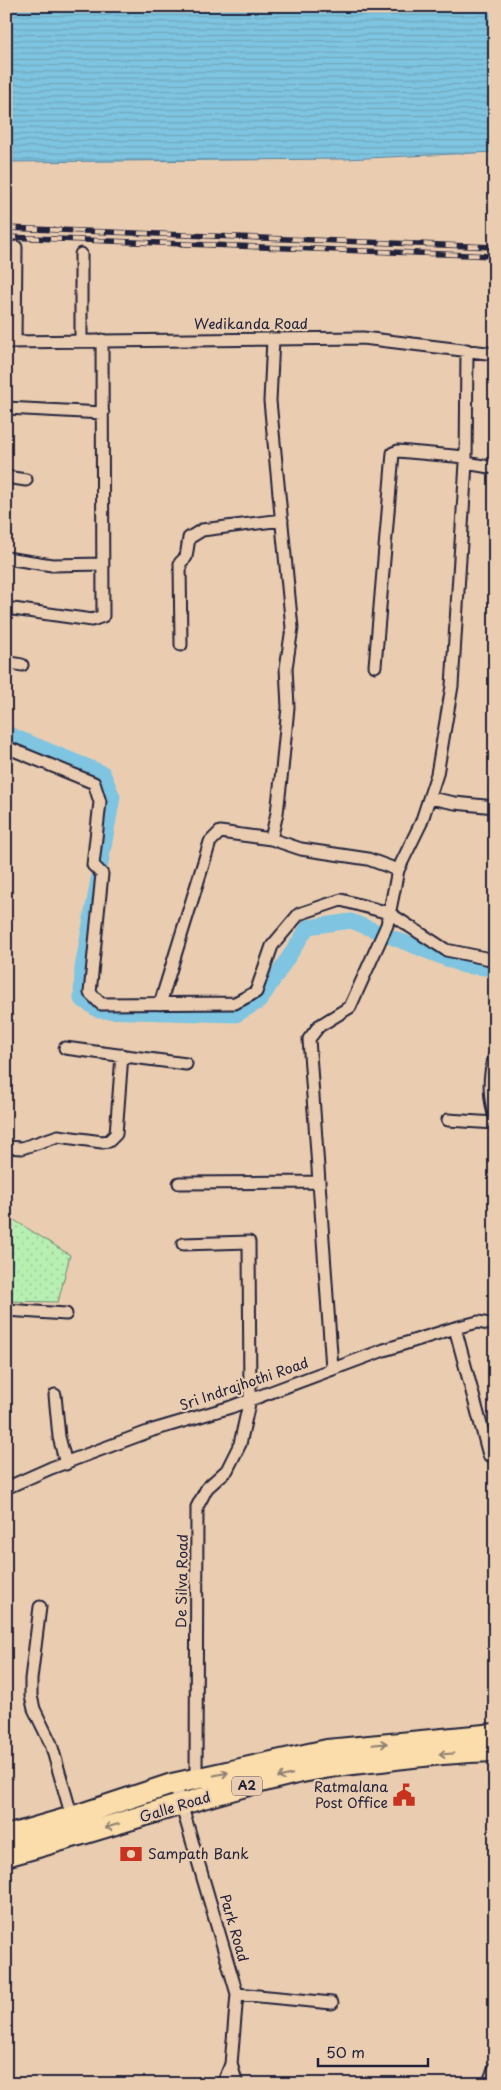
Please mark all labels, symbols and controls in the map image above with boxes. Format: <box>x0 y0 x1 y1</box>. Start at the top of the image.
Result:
street label: Wedikanda Road <box>194 313 308 334</box>
street label: Sri Indrajhothi Road <box>176 1352 311 1415</box>
street label: De Silva Road <box>170 1534 193 1628</box>
one-way arrow <box>372 1739 388 1749</box>
one-way arrow <box>438 1749 454 1759</box>
one-way arrow <box>212 1768 228 1778</box>
one-way arrow <box>278 1772 294 1781</box>
road number: A2 <box>232 1776 262 1795</box>
place label: Ratmalana Post Office <box>314 1776 388 1813</box>
public building icon: Ratmalana Post Office <box>391 1782 417 1808</box>
street label: Galle Road <box>137 1786 213 1827</box>
one-way arrow <box>105 1821 121 1831</box>
bank icon: Sampath Bank <box>118 1841 144 1867</box>
place label: Sampath Bank <box>148 1843 249 1864</box>
street label: Park Road <box>215 1892 254 1964</box>
scale bar <box>318 2035 428 2067</box>
text: 50 m <box>326 2040 365 2063</box>

